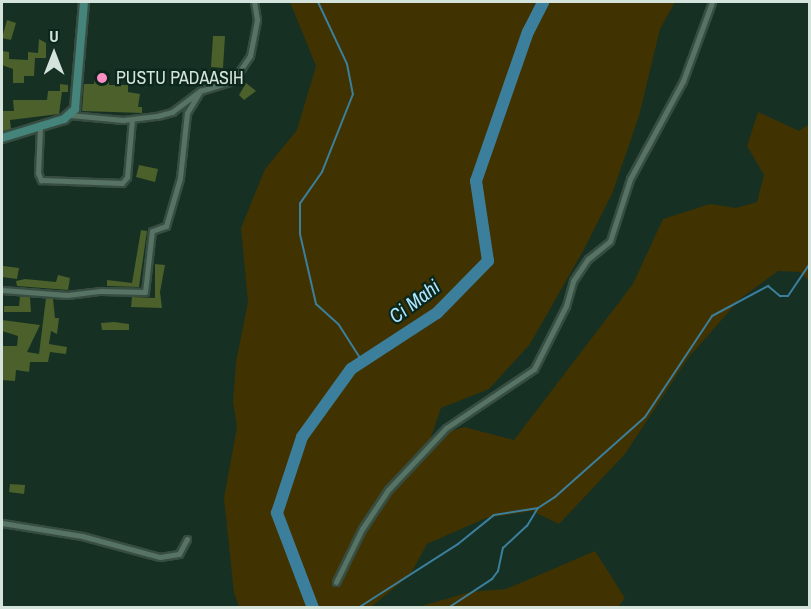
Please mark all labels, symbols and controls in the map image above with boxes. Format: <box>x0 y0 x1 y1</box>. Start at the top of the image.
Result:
north arrow <box>24 24 84 84</box>
text: U <box>49 25 59 47</box>
place label: PUSTU PADAASIH <box>116 67 244 89</box>
marker: PUSTU PADAASIH <box>93 69 111 87</box>
water label: Ci Mahi <box>384 274 444 328</box>

